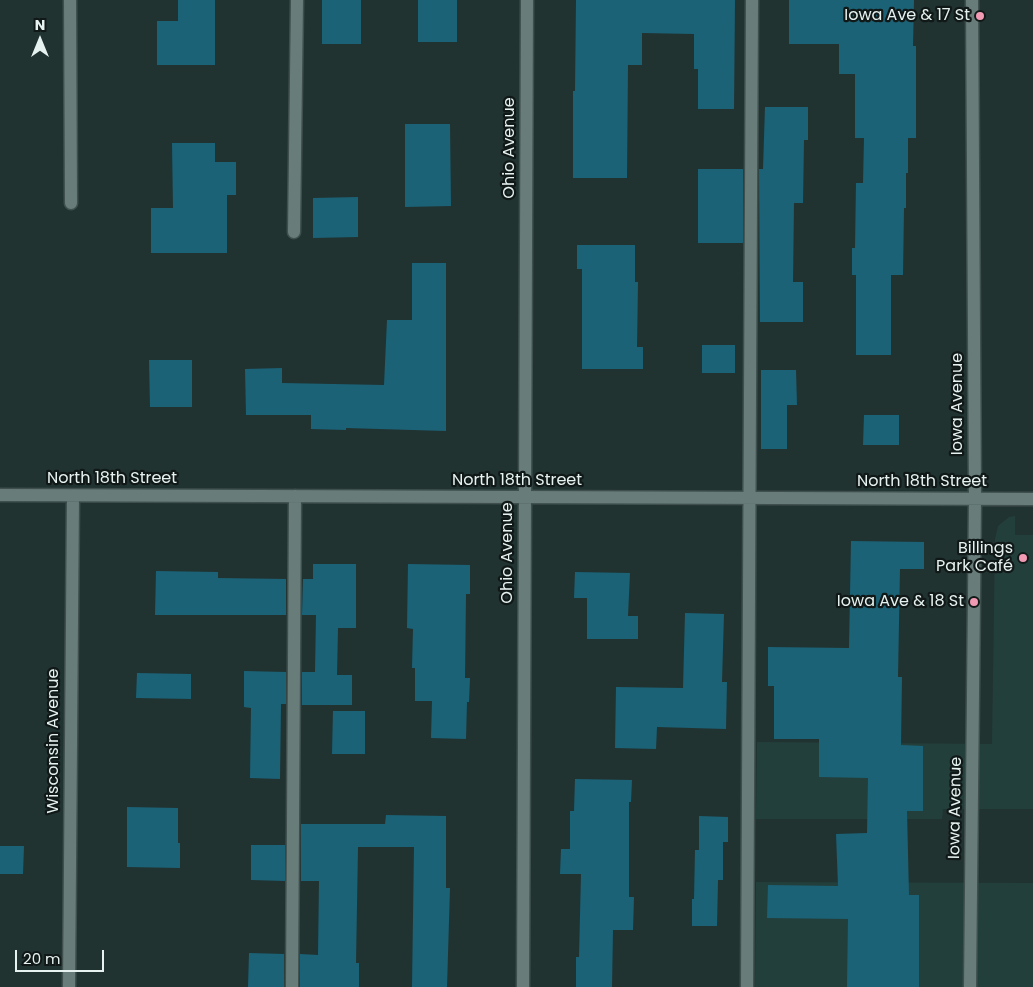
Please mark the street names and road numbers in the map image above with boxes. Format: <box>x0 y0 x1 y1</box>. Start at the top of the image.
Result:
street label: Ohio Avenue <box>500 97 520 199</box>
street label: Iowa Avenue <box>948 353 968 455</box>
street label: North 18th Street <box>47 469 177 489</box>
street label: North 18th Street <box>452 471 582 491</box>
street label: North 18th Street <box>857 472 987 492</box>
street label: Ohio Avenue <box>498 502 518 604</box>
street label: Wisconsin Avenue <box>44 669 64 813</box>
street label: Iowa Avenue <box>946 757 966 859</box>

